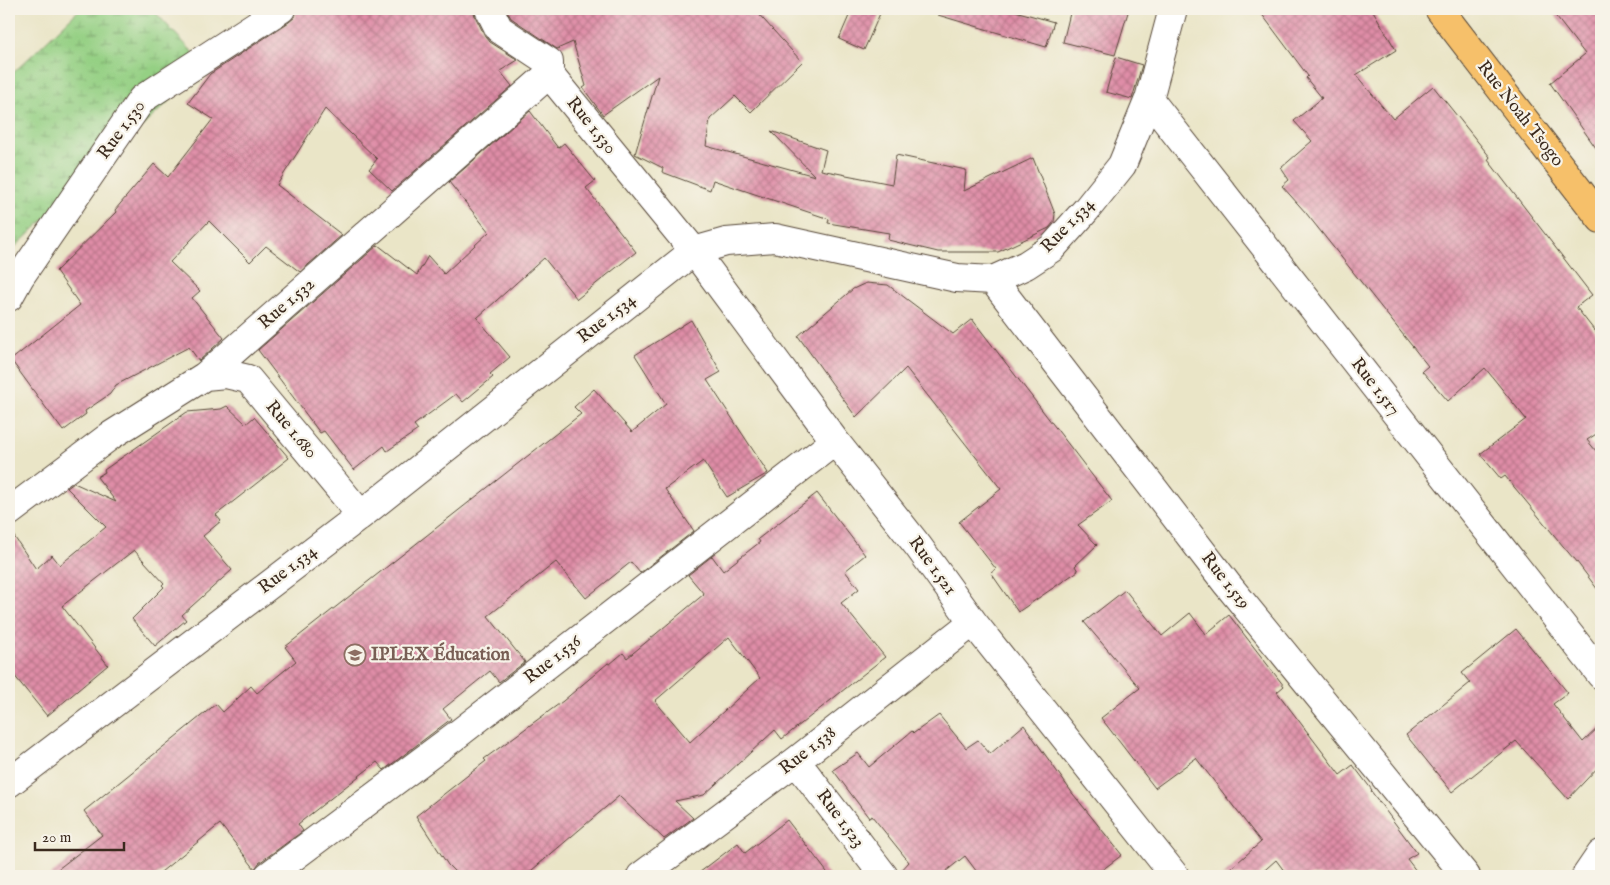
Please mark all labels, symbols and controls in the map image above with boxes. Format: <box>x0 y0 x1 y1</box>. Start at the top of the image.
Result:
street label: Rue Noah Tsogo <box>1471 56 1569 172</box>
street label: Rue 1.530 <box>561 92 621 160</box>
street label: Rue 1.530 <box>93 96 151 164</box>
street label: Rue 1.534 <box>1036 194 1100 258</box>
street label: Rue 1.532 <box>254 273 320 335</box>
street label: Rue 1.534 <box>573 289 641 349</box>
street label: Rue 1.517 <box>1345 353 1405 421</box>
street label: Rue 1.680 <box>260 396 322 464</box>
street label: Rue 1.521 <box>903 532 961 600</box>
street label: Rue 1.534 <box>254 540 322 600</box>
street label: Rue 1.519 <box>1195 548 1255 614</box>
street label: Rue 1.536 <box>520 630 587 690</box>
place label: IPLEX Éducation <box>371 642 510 667</box>
school or university icon: IPLEX Éducation <box>343 643 367 667</box>
street label: Rue 1.538 <box>775 722 841 780</box>
street label: Rue 1.523 <box>811 785 869 853</box>
scale bar <box>35 820 124 852</box>
text: 20 m <box>42 828 72 847</box>

